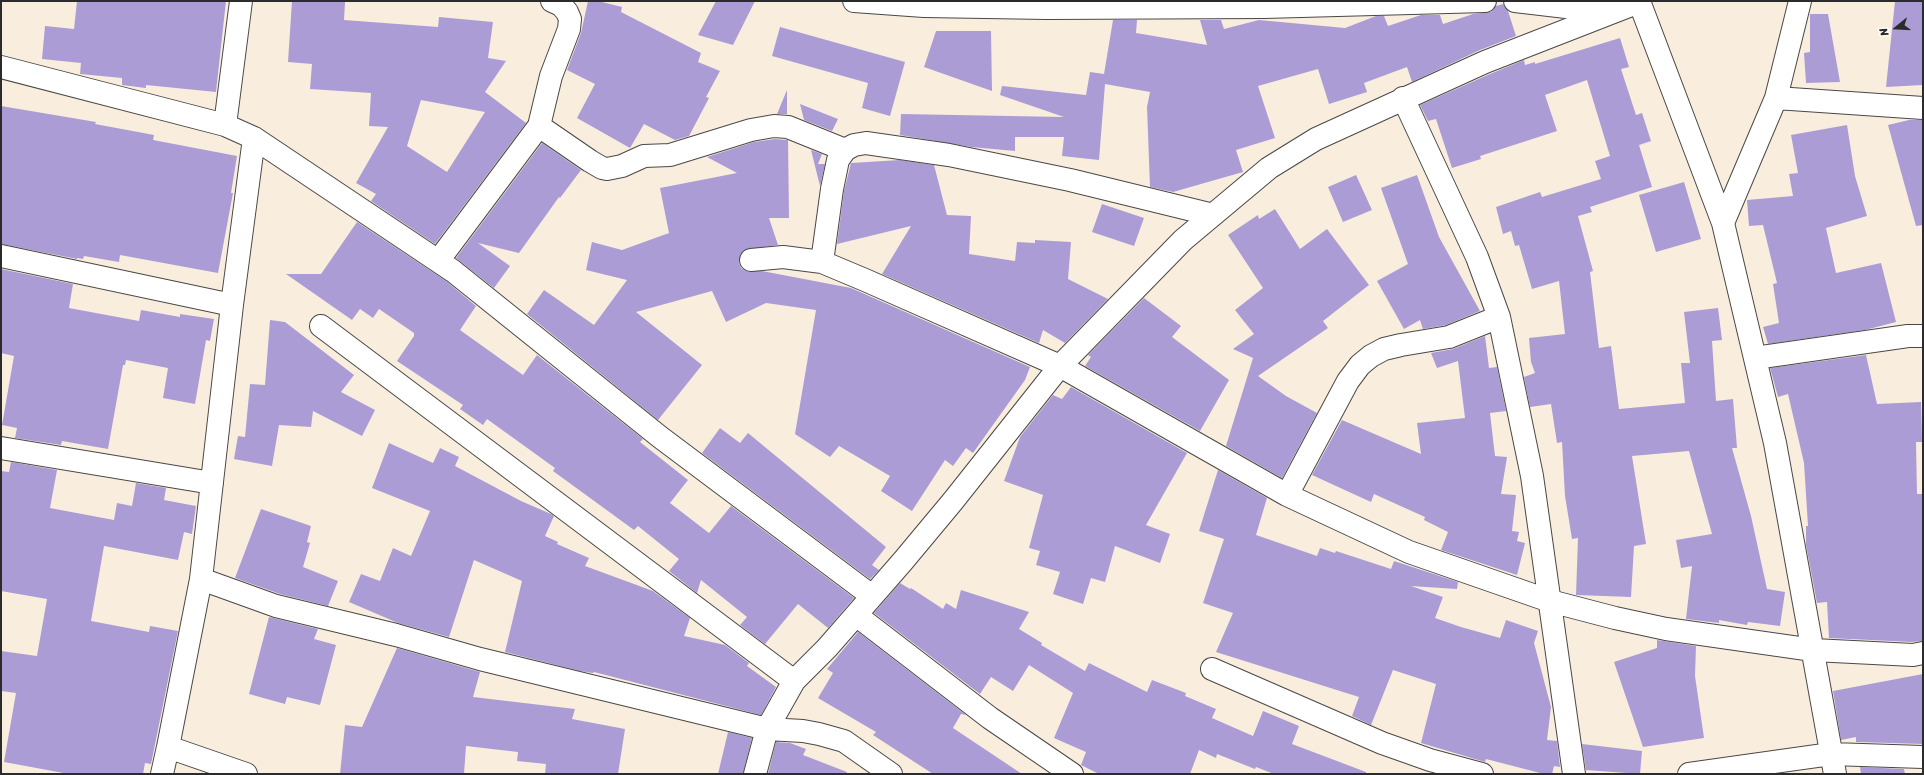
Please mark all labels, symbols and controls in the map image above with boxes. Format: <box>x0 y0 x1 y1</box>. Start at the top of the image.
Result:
north arrow <box>1876 8 1916 48</box>
text: N <box>1874 25 1894 38</box>

